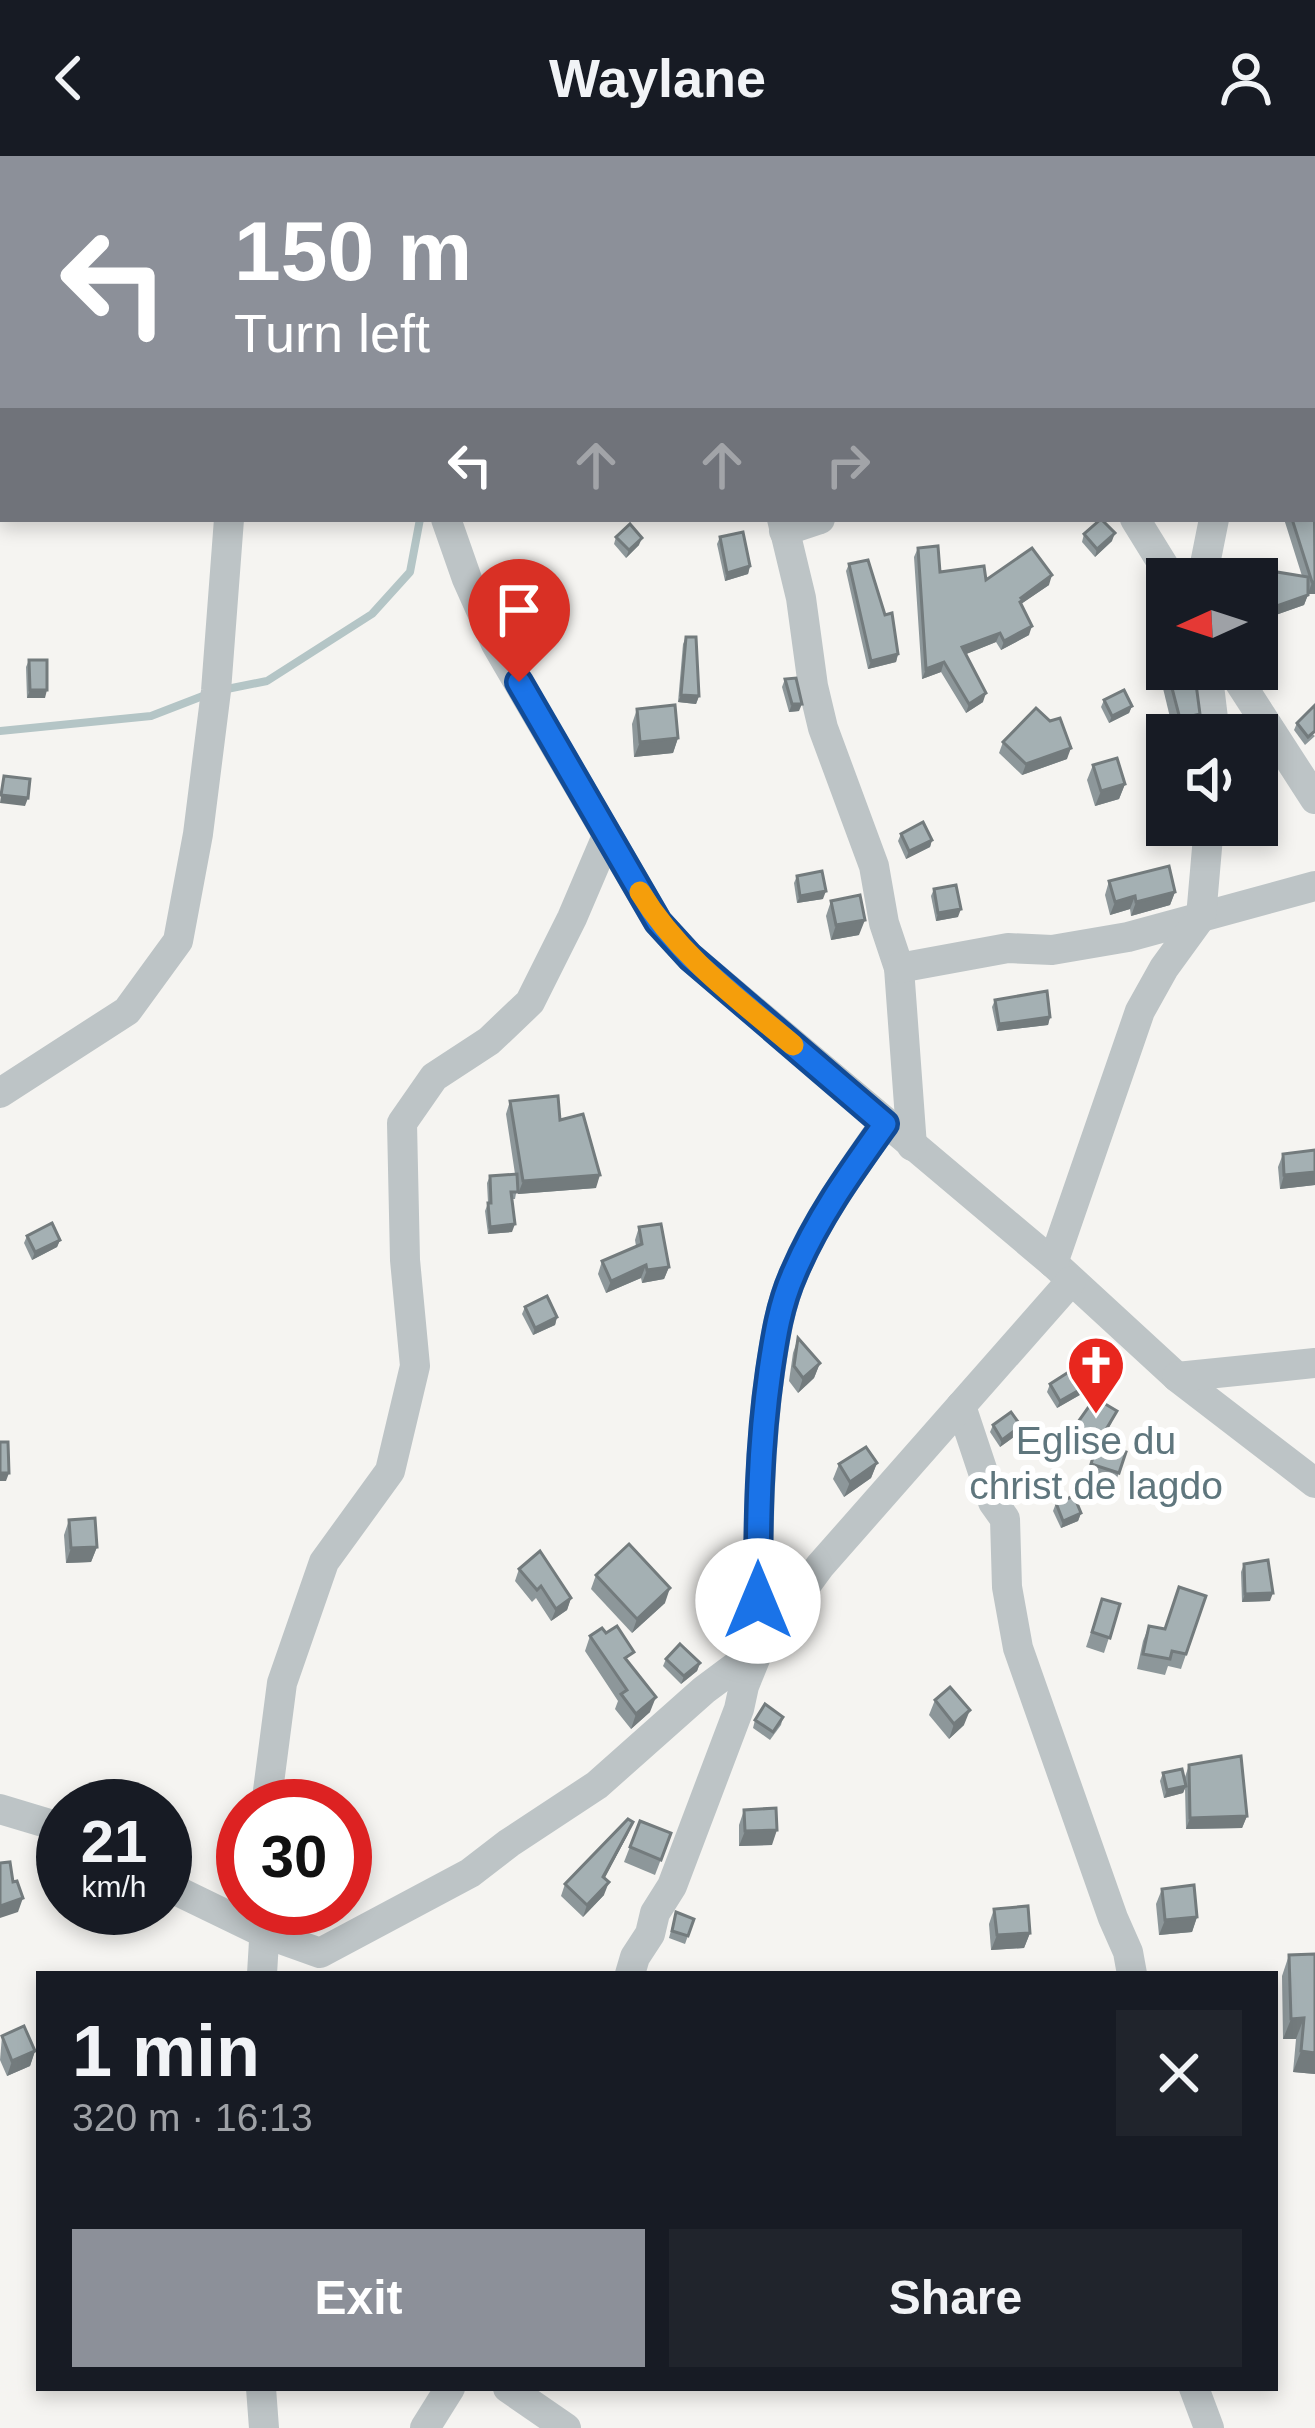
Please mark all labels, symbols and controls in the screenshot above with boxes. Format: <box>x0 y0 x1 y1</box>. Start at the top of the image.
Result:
icon: back <box>36 45 102 111</box>
icon: person <box>1213 45 1279 111</box>
text: Waylane <box>549 48 766 108</box>
icon: left <box>36 204 192 360</box>
text: 150 m <box>234 204 472 298</box>
text: Turn left <box>234 303 430 363</box>
icon: left <box>437 432 503 498</box>
icon: ahead <box>563 432 629 498</box>
icon: ahead <box>689 432 755 498</box>
icon: right <box>815 432 881 498</box>
north arrow <box>1146 558 1278 690</box>
map controls <box>1146 558 1278 846</box>
pin <box>468 559 570 682</box>
icon: arrive <box>486 577 552 643</box>
button: sound <box>1146 714 1278 846</box>
church icon: Eglise du christ de lagdo <box>1065 1334 1127 1416</box>
place label: Eglise du christ de lagdo <box>969 1419 1223 1507</box>
position arrow <box>695 1538 821 1664</box>
speed limit sign: 30 <box>216 1779 372 1935</box>
text: 21 <box>81 1808 147 1875</box>
text: km/h <box>81 1870 147 1903</box>
button: close <box>1116 2010 1242 2136</box>
text: 1 min <box>72 2011 260 2091</box>
text: 320 m · 16:13 <box>72 2096 313 2139</box>
button: Exit <box>72 2229 645 2367</box>
button: Share <box>669 2229 1242 2367</box>

